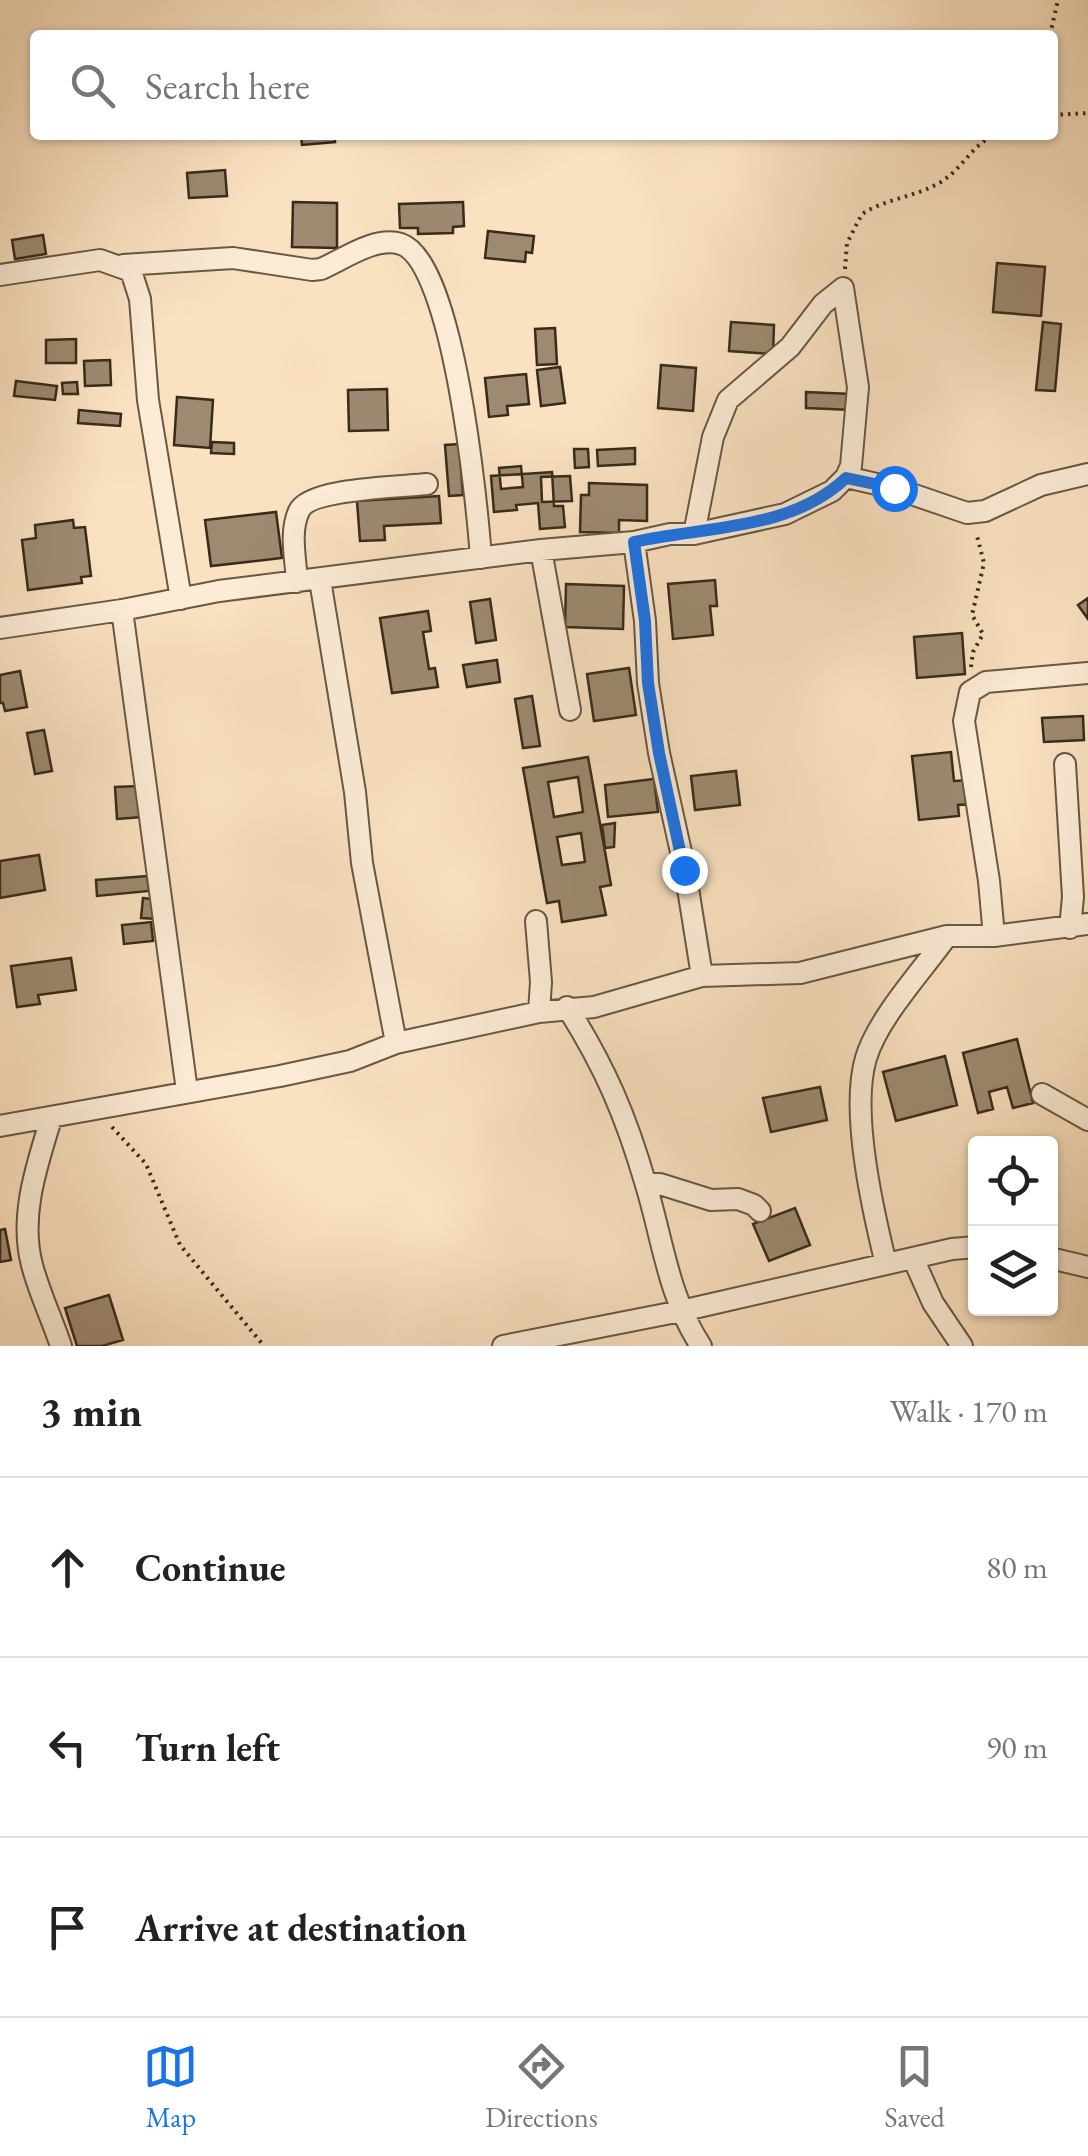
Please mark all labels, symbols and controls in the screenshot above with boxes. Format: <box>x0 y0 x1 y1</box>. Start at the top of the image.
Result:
search box <box>30 30 1058 140</box>
icon: search <box>65 58 120 113</box>
text: Search here <box>145 61 310 110</box>
route start <box>872 466 918 512</box>
route end <box>662 848 708 894</box>
map controls <box>968 1136 1058 1316</box>
button: locate <box>968 1136 1058 1226</box>
button: layers <box>968 1226 1058 1316</box>
text: 3 min <box>40 1384 142 1439</box>
text: Walk · 170 m <box>890 1390 1048 1432</box>
icon: ahead <box>40 1540 95 1595</box>
text: Continue <box>135 1543 286 1592</box>
text: 80 m <box>986 1546 1048 1588</box>
icon: left <box>40 1720 95 1775</box>
text: Turn left <box>135 1723 280 1772</box>
text: 90 m <box>986 1726 1048 1768</box>
icon: arrive <box>40 1900 95 1955</box>
text: Arrive at destination <box>135 1903 467 1952</box>
tab: Map <box>143 2039 198 2135</box>
tab: Directions <box>485 2039 598 2135</box>
tab: Saved <box>885 2039 945 2135</box>

